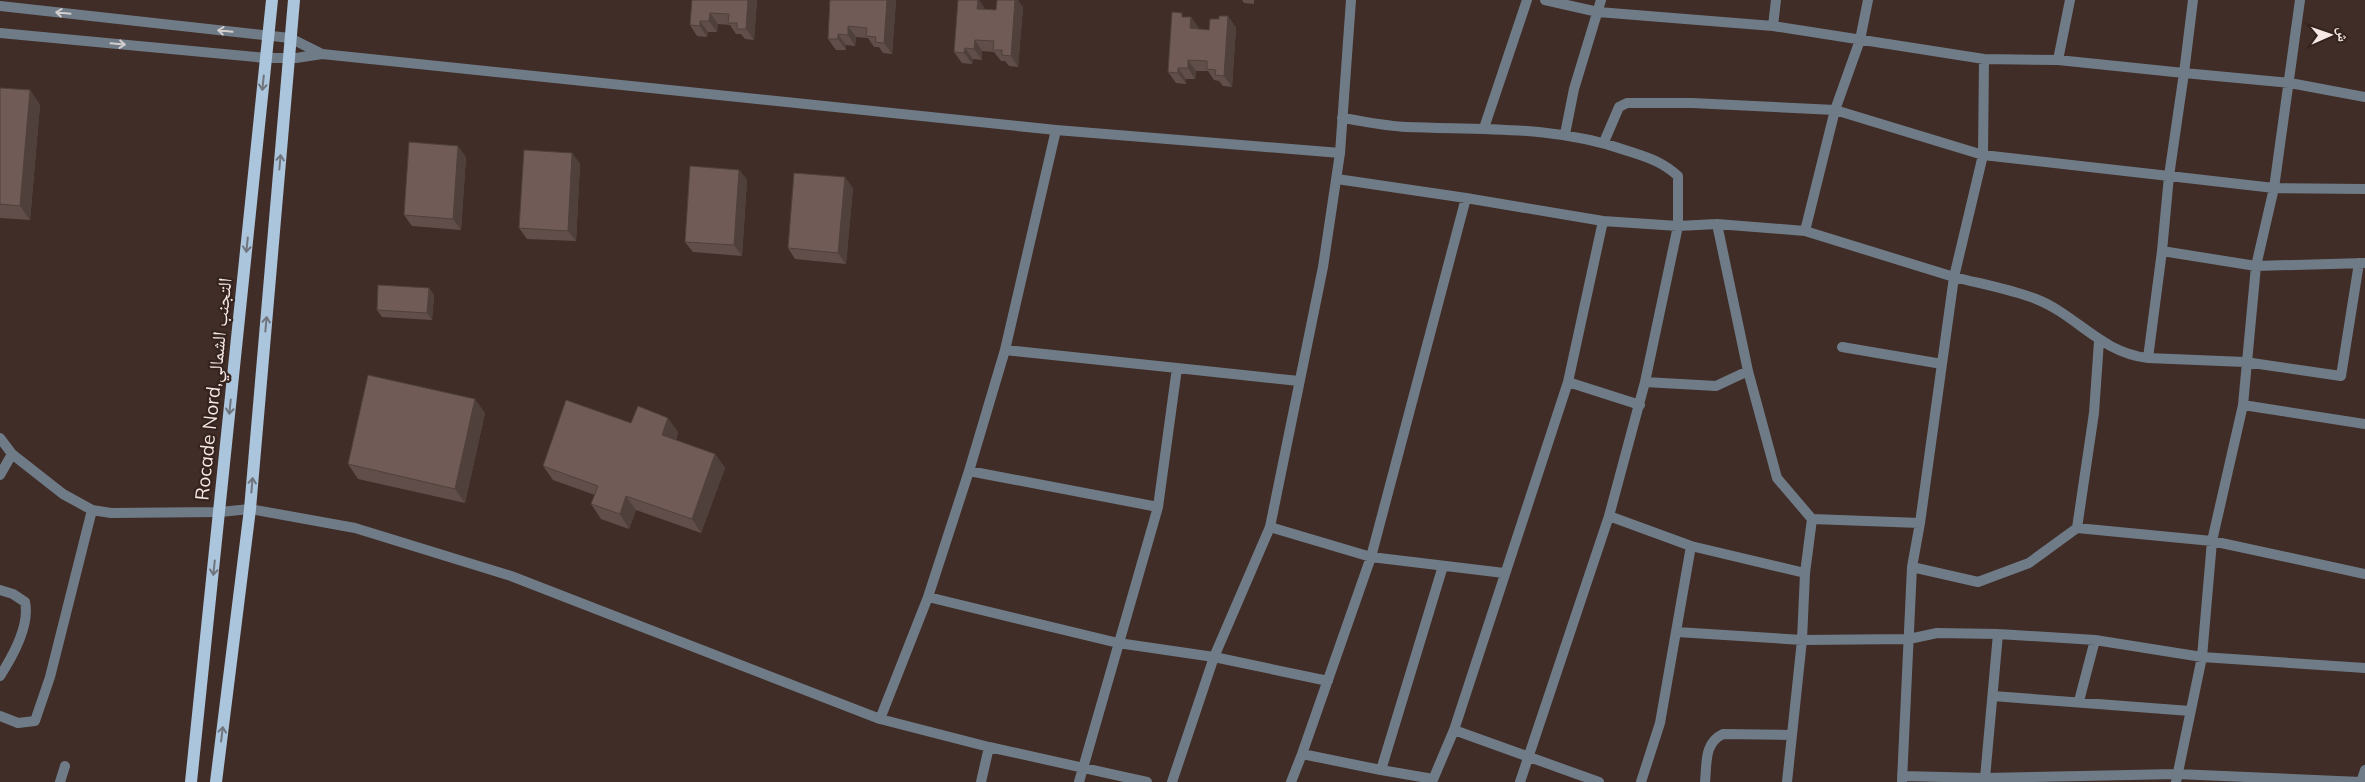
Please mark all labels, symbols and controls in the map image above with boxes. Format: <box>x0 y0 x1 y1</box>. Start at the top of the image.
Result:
one-way arrow <box>55 8 71 18</box>
north arrow <box>2305 10 2355 60</box>
one-way arrow <box>217 26 233 36</box>
text: ش <box>2334 27 2352 42</box>
one-way arrow <box>110 40 126 49</box>
one-way arrow <box>259 75 268 91</box>
one-way arrow <box>276 154 285 170</box>
one-way arrow <box>242 237 251 253</box>
street label: Rocade Nord,التجنب الشمالي <box>189 276 240 502</box>
one-way arrow <box>261 316 271 332</box>
one-way arrow <box>225 398 235 414</box>
one-way arrow <box>247 478 257 494</box>
one-way arrow <box>209 560 219 576</box>
one-way arrow <box>217 726 227 742</box>

